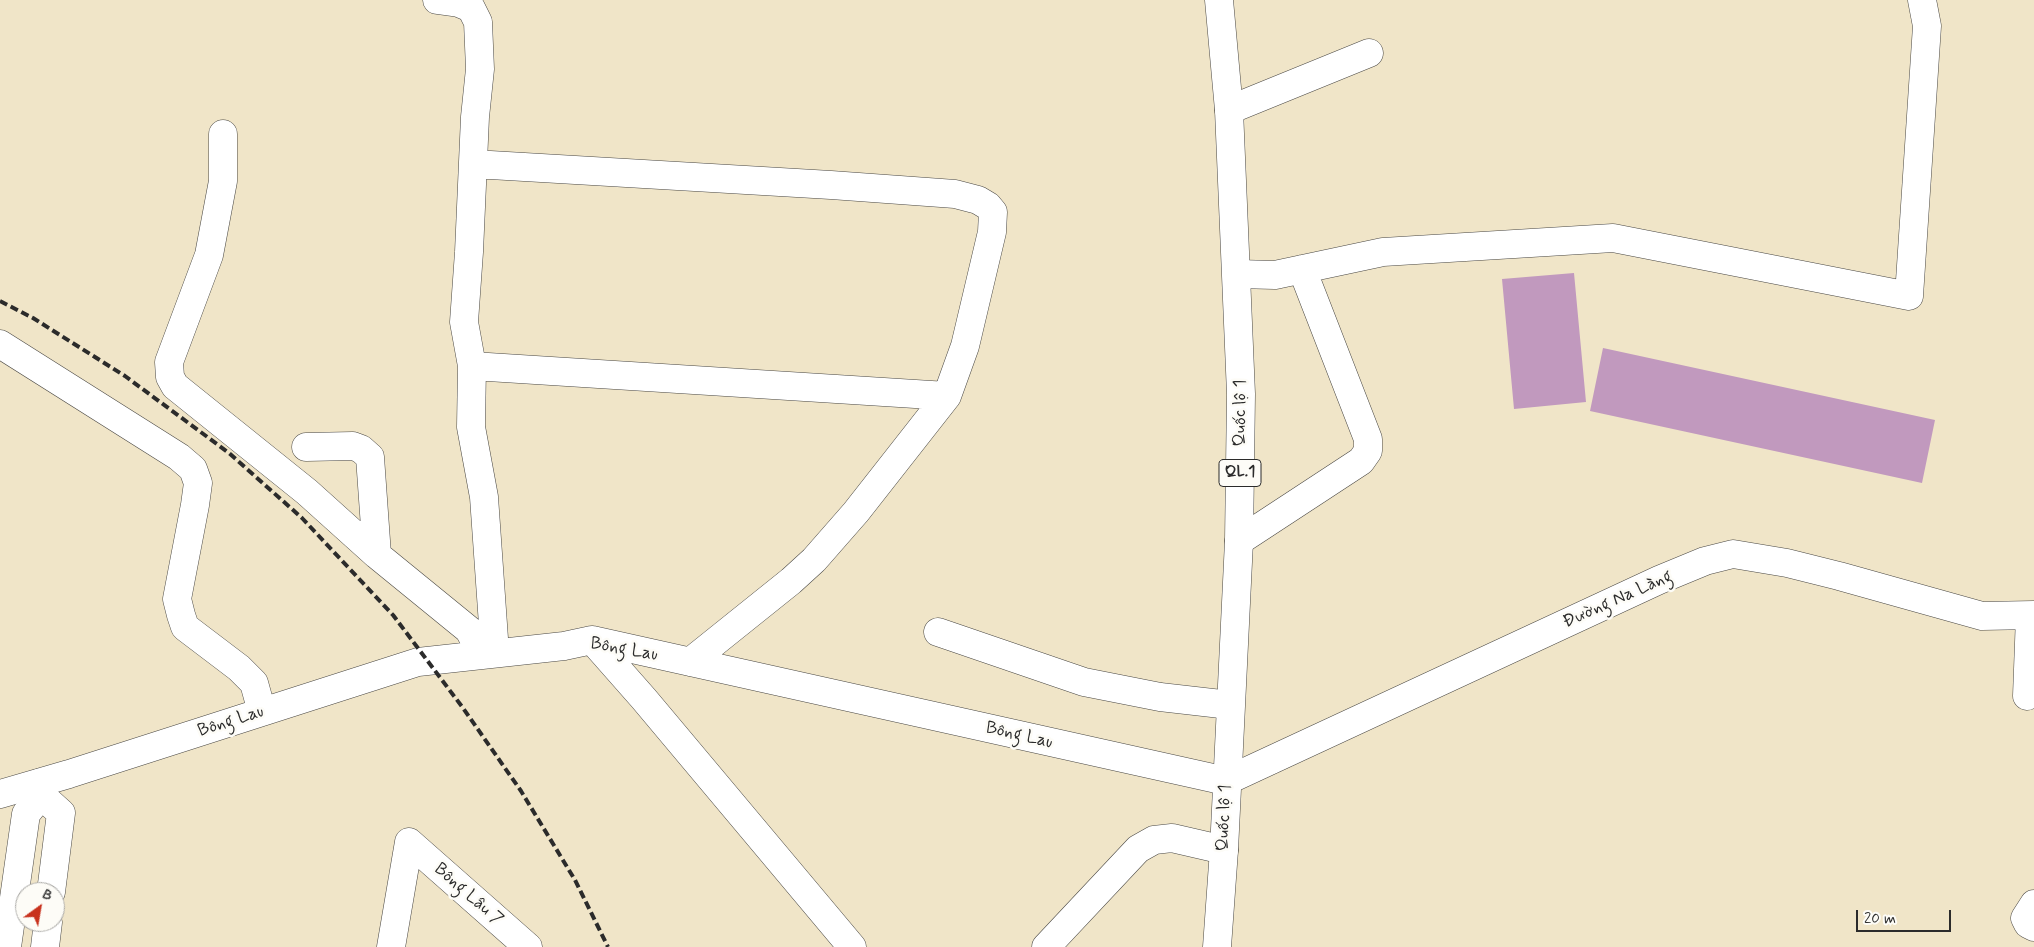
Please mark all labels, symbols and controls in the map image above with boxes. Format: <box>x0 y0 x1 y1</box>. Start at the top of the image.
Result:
street label: Quốc lộ 1 <box>1230 379 1252 447</box>
road number: QL.1 <box>1219 459 1261 486</box>
street label: Đường Na Làng <box>1560 566 1676 634</box>
street label: Bông Lau <box>589 633 659 667</box>
street label: Bông Lau <box>195 701 267 743</box>
street label: Bông Lau <box>983 718 1055 754</box>
street label: Quốc lộ 1 <box>1213 784 1237 852</box>
street label: Bông Lâu 7 <box>429 859 507 931</box>
north arrow <box>15 882 65 932</box>
text: B <box>39 885 56 905</box>
scale bar <box>1859 900 1954 932</box>
text: 20 m <box>1864 909 1896 929</box>

